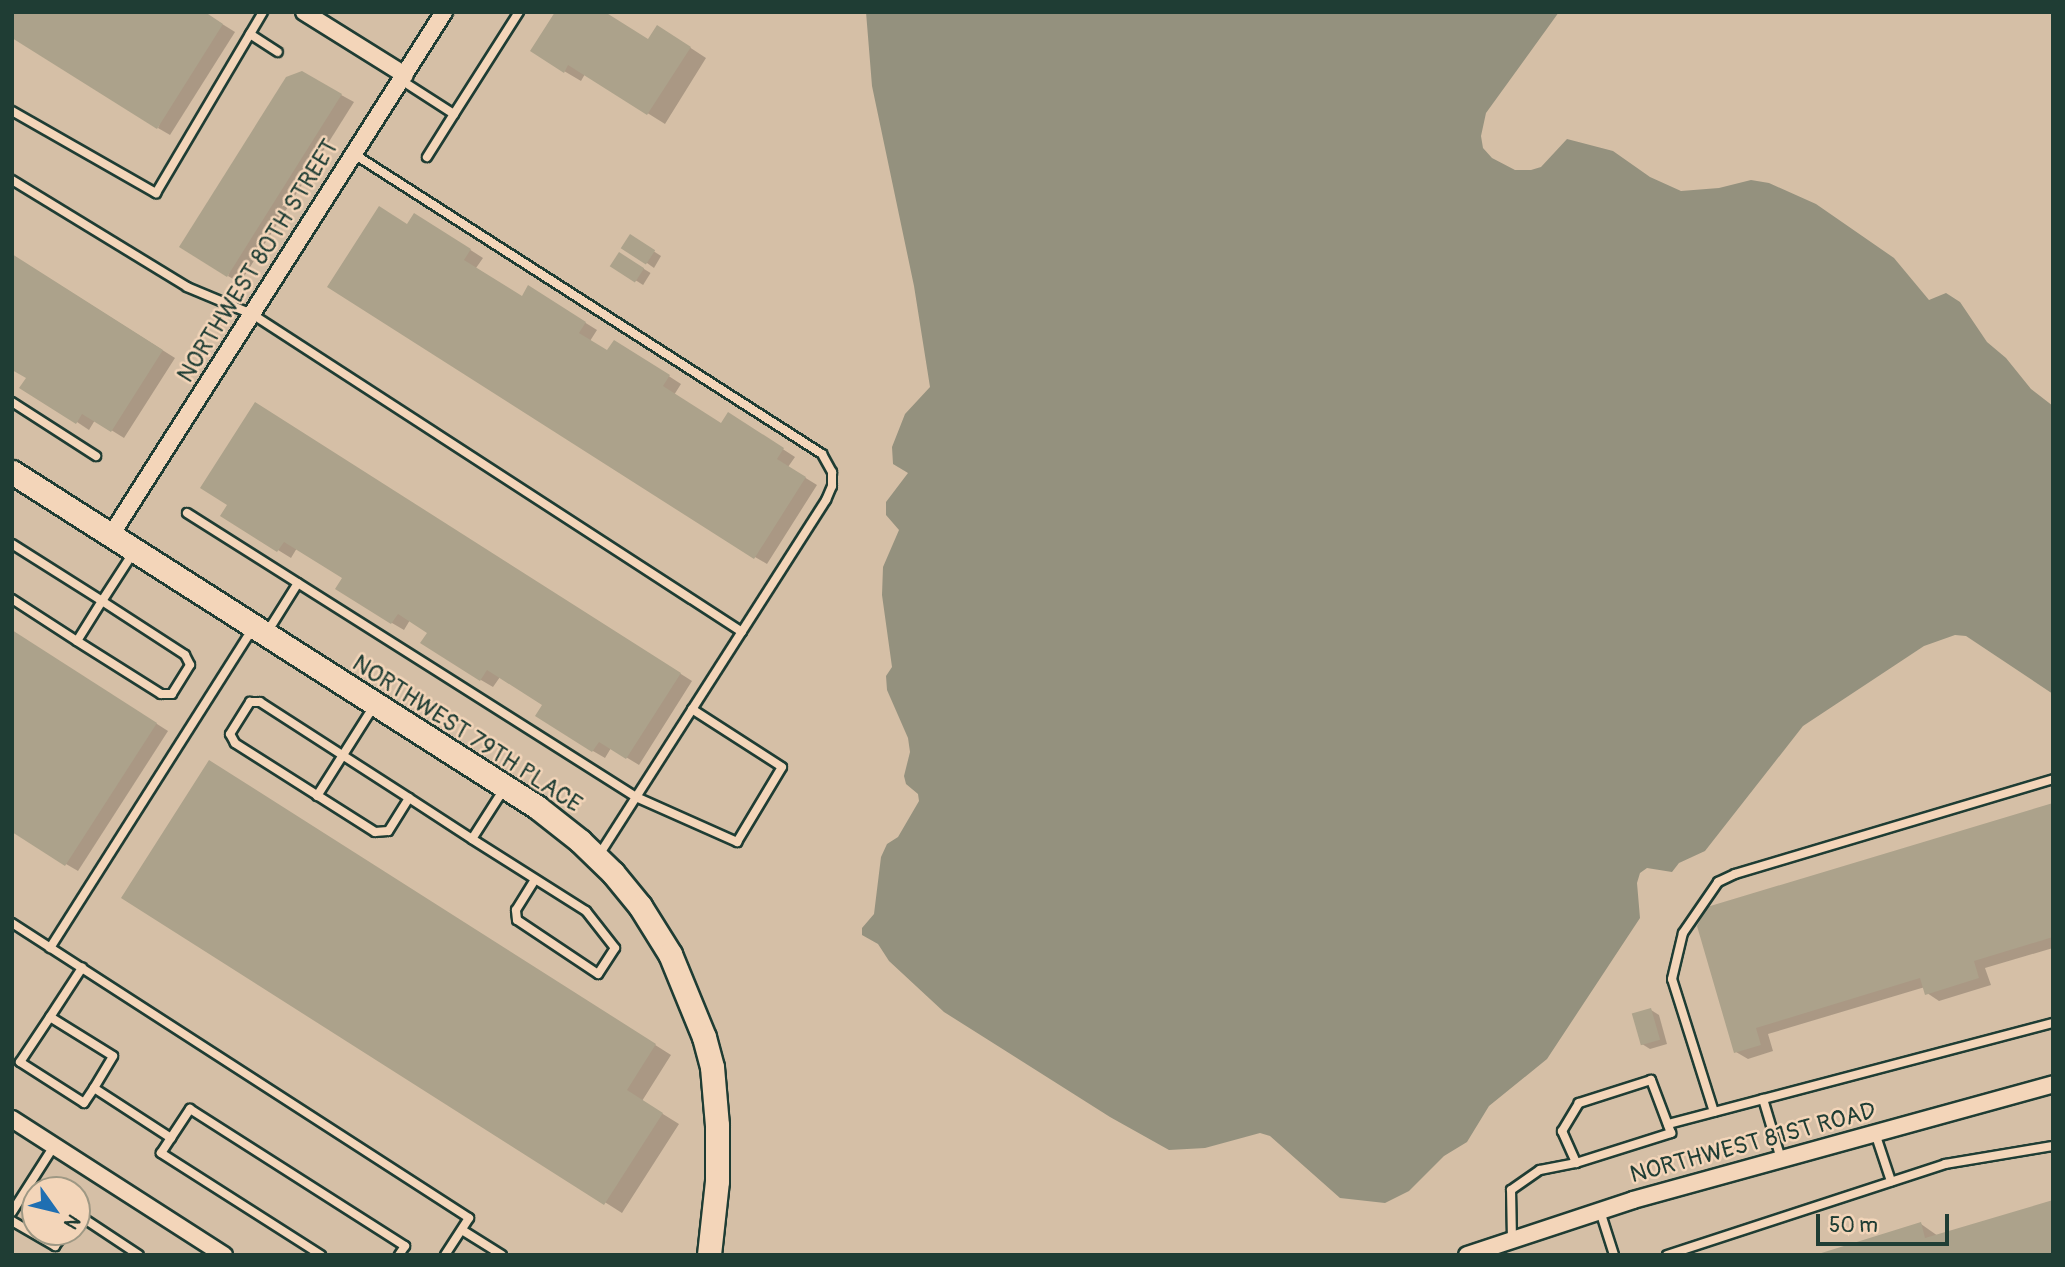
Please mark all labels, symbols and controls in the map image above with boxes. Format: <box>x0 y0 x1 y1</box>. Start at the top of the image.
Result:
street label: NORTHWEST 80TH STREET <box>171 134 345 388</box>
street label: NORTHWEST 79TH PLACE <box>347 649 587 819</box>
street label: NORTHWEST 81ST ROAD <box>1627 1096 1879 1190</box>
north arrow <box>21 1176 91 1246</box>
scale bar <box>1820 1200 1953 1244</box>
text: N <box>58 1210 85 1234</box>
text: 50 m <box>1829 1212 1878 1239</box>

